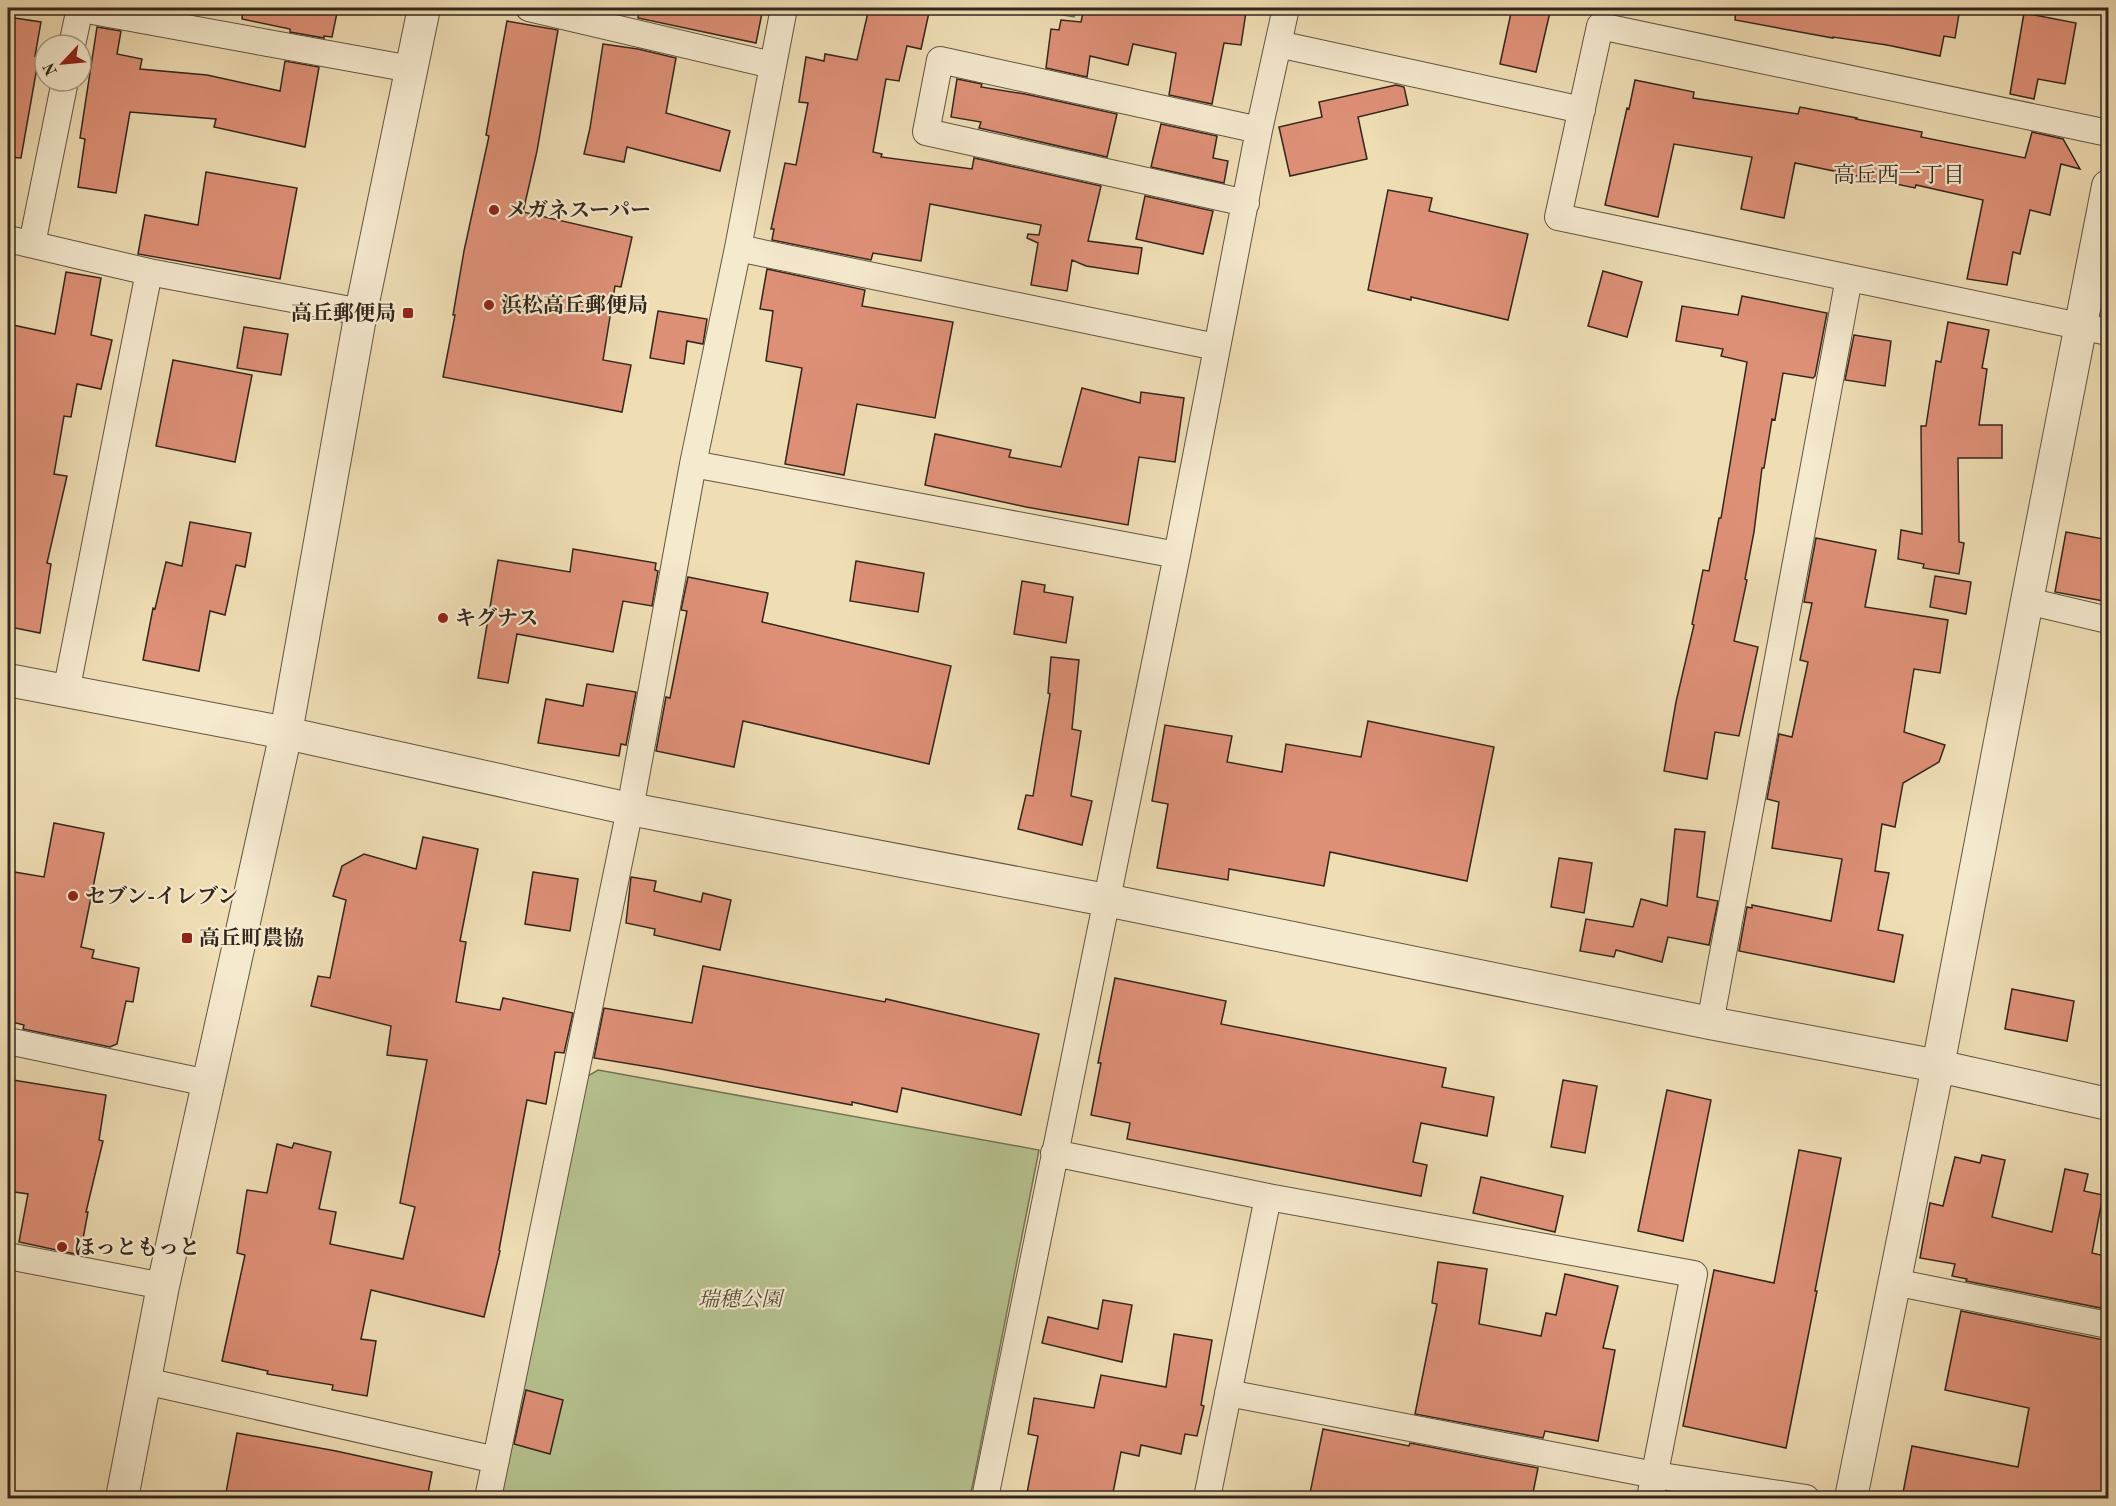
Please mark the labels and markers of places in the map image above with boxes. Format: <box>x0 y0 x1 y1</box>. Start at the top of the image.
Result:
place label: メガネスーパー <box>506 198 651 222</box>
marker: メガネスーパー <box>487 203 501 217</box>
place label: 浜松高丘郵便局 <box>501 293 648 317</box>
marker: 浜松高丘郵便局 <box>482 298 496 312</box>
place label: 高丘郵便局 <box>291 302 396 325</box>
marker: 高丘郵便局 <box>401 306 415 320</box>
place label: キグナス <box>455 607 538 630</box>
marker: キグナス <box>436 611 450 625</box>
place label: セブン-イレブン <box>85 885 238 908</box>
marker: セブン-イレブン <box>66 889 80 903</box>
place label: 高丘町農協 <box>199 927 304 950</box>
marker: 高丘町農協 <box>180 931 194 945</box>
place label: ほっともっと <box>74 1236 200 1259</box>
marker: ほっともっと <box>55 1240 69 1254</box>

